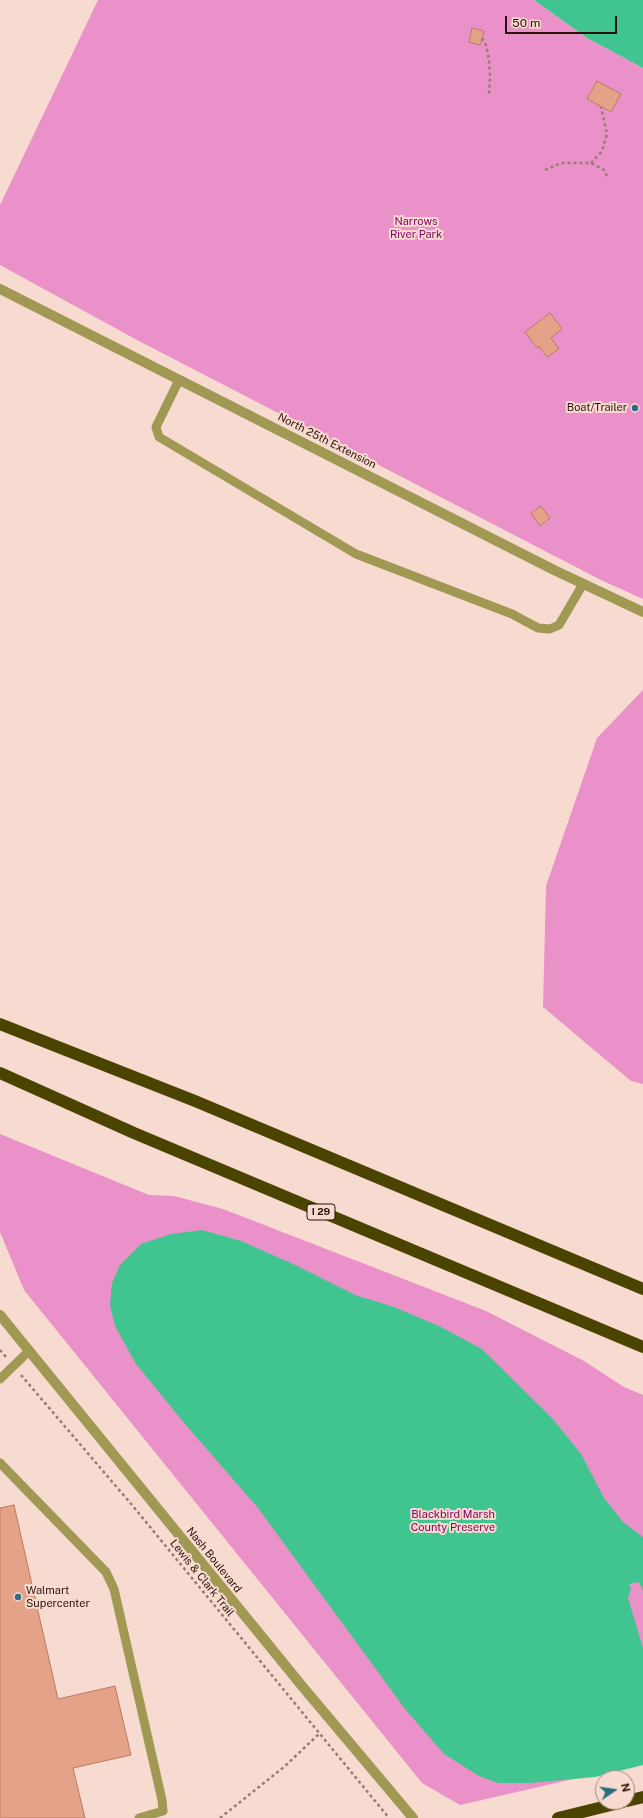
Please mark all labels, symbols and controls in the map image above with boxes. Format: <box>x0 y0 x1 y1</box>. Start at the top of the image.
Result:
scale bar <box>507 8 619 34</box>
text: 50 m <box>512 16 540 30</box>
park label: Narrows River Park <box>390 215 442 241</box>
place label: Boat/Trailer <box>567 401 627 415</box>
marker: Boat/Trailer <box>630 403 640 413</box>
street label: North 25th Extension <box>275 410 379 472</box>
road number: I 29 <box>307 1204 335 1220</box>
park label: Blackbird Marsh County Preserve <box>411 1508 495 1534</box>
street label: Nash Boulevard <box>184 1525 244 1595</box>
street label: Lewis & Clark Trail <box>167 1537 237 1619</box>
place label: Walmart Supercenter <box>26 1584 90 1610</box>
marker: Walmart Supercenter <box>13 1592 23 1602</box>
north arrow <box>595 1770 635 1810</box>
text: N <box>619 1782 633 1793</box>

